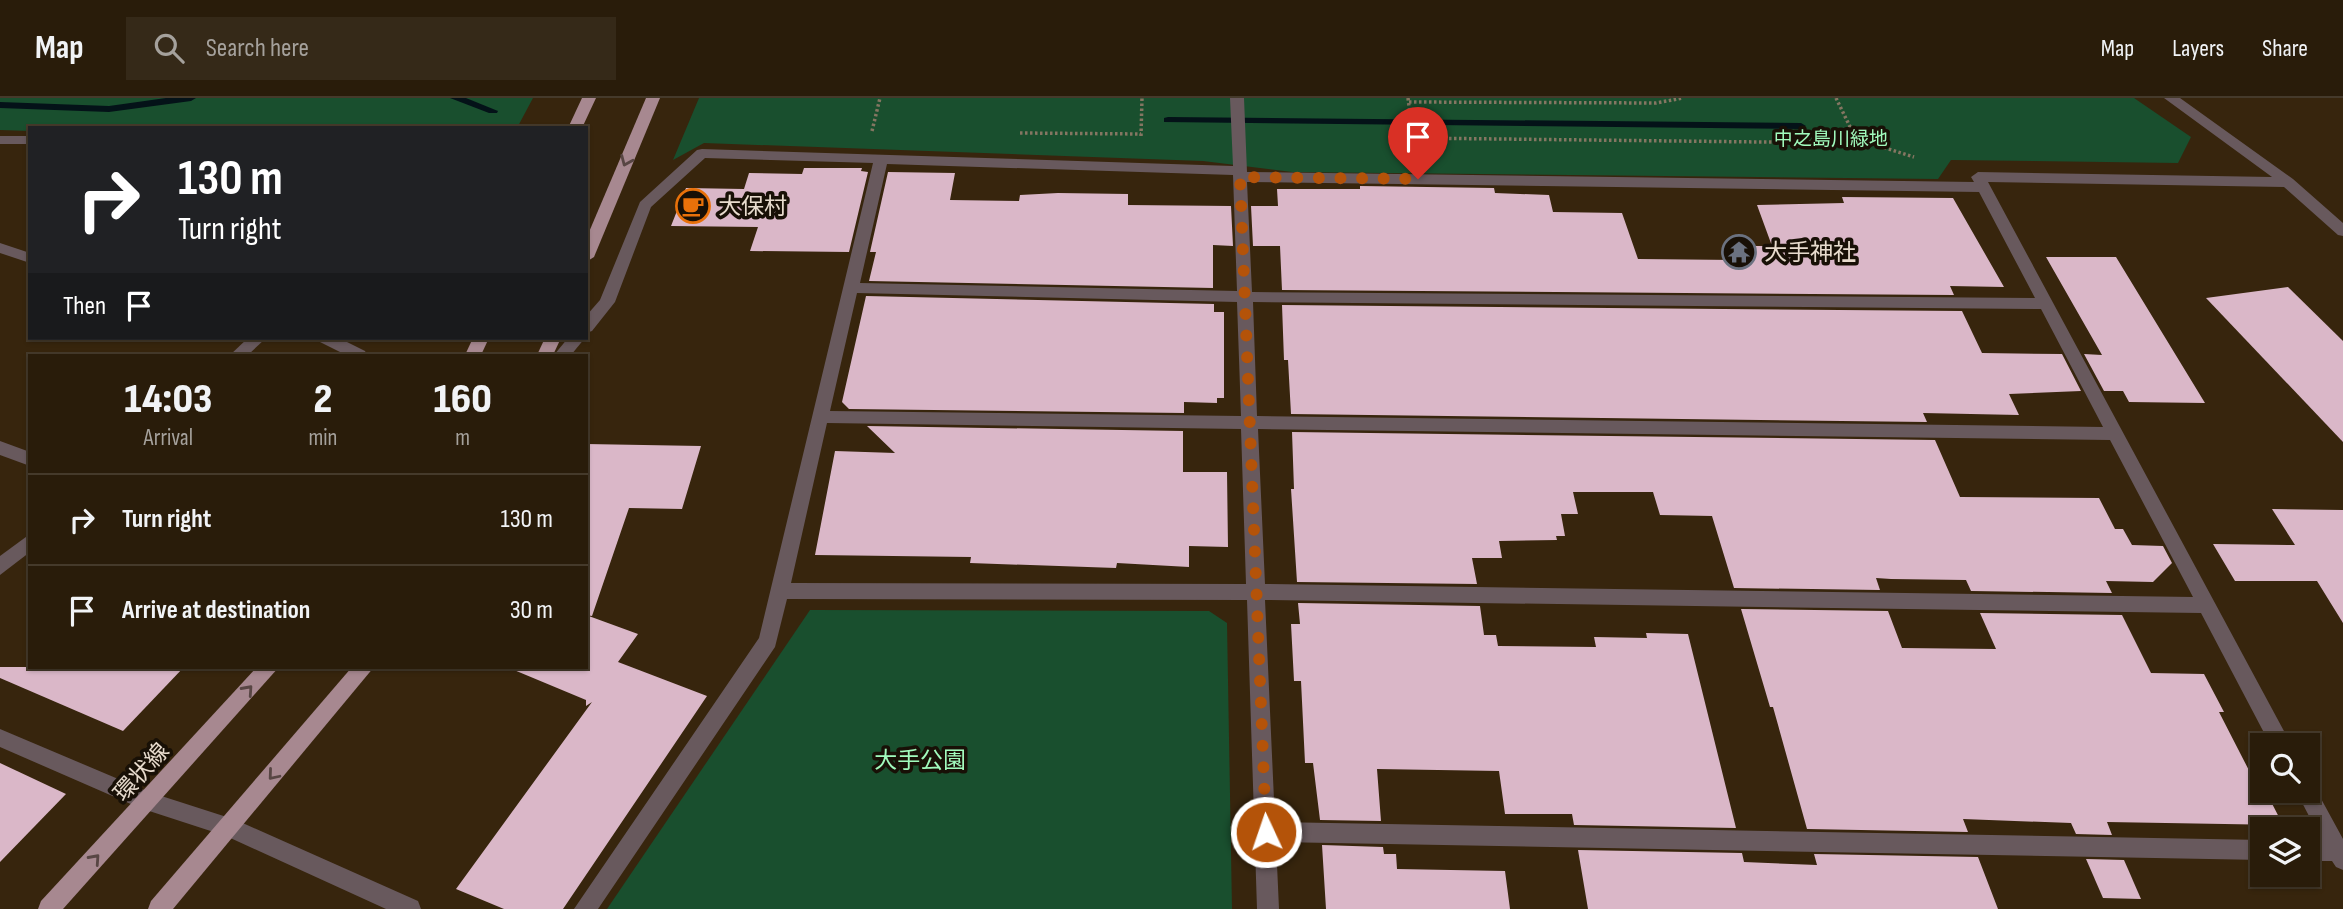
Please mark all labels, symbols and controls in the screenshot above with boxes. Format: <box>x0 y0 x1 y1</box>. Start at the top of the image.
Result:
search box <box>126 17 616 80</box>
text: Map <box>35 28 84 68</box>
icon: search <box>150 29 188 67</box>
text: Search here <box>206 33 309 64</box>
text: Map <box>2101 34 2134 63</box>
text: Layers <box>2172 34 2224 63</box>
text: Share <box>2262 34 2308 63</box>
pin <box>1388 107 1448 179</box>
icon: arrive <box>1399 118 1437 156</box>
park label: 中之島川緑地 <box>1774 128 1888 151</box>
text: 130 m <box>178 150 283 209</box>
icon: right <box>63 154 154 245</box>
one-way arrow <box>621 154 635 166</box>
cafe icon: 大保村 <box>674 187 712 225</box>
place label: 大保村 <box>718 193 787 221</box>
text: Turn right <box>178 210 282 249</box>
temple icon: 大手神社 <box>1720 233 1758 271</box>
place label: 大手神社 <box>1764 239 1856 267</box>
icon: arrive <box>120 287 158 325</box>
text: Then <box>63 291 106 322</box>
text: 14:03 <box>124 374 212 425</box>
text: 2 <box>314 374 332 425</box>
text: 160 <box>434 374 492 425</box>
text: Arrival <box>144 424 193 452</box>
text: min <box>309 424 337 452</box>
text: m <box>455 424 470 452</box>
icon: right <box>63 501 101 539</box>
text: Turn right <box>122 504 211 535</box>
text: 130 m <box>501 504 553 535</box>
icon: arrive <box>63 592 101 630</box>
text: Arrive at destination <box>122 595 310 626</box>
text: 30 m <box>510 595 553 626</box>
one-way arrow <box>239 685 252 698</box>
map controls <box>2250 733 2320 887</box>
button: search <box>2250 733 2320 803</box>
street label: 環状線 <box>108 738 175 808</box>
park label: 大手公園 <box>874 747 966 775</box>
one-way arrow <box>268 768 281 780</box>
position arrow <box>1229 795 1303 869</box>
button: layers <box>2250 817 2320 887</box>
one-way arrow <box>86 854 99 867</box>

